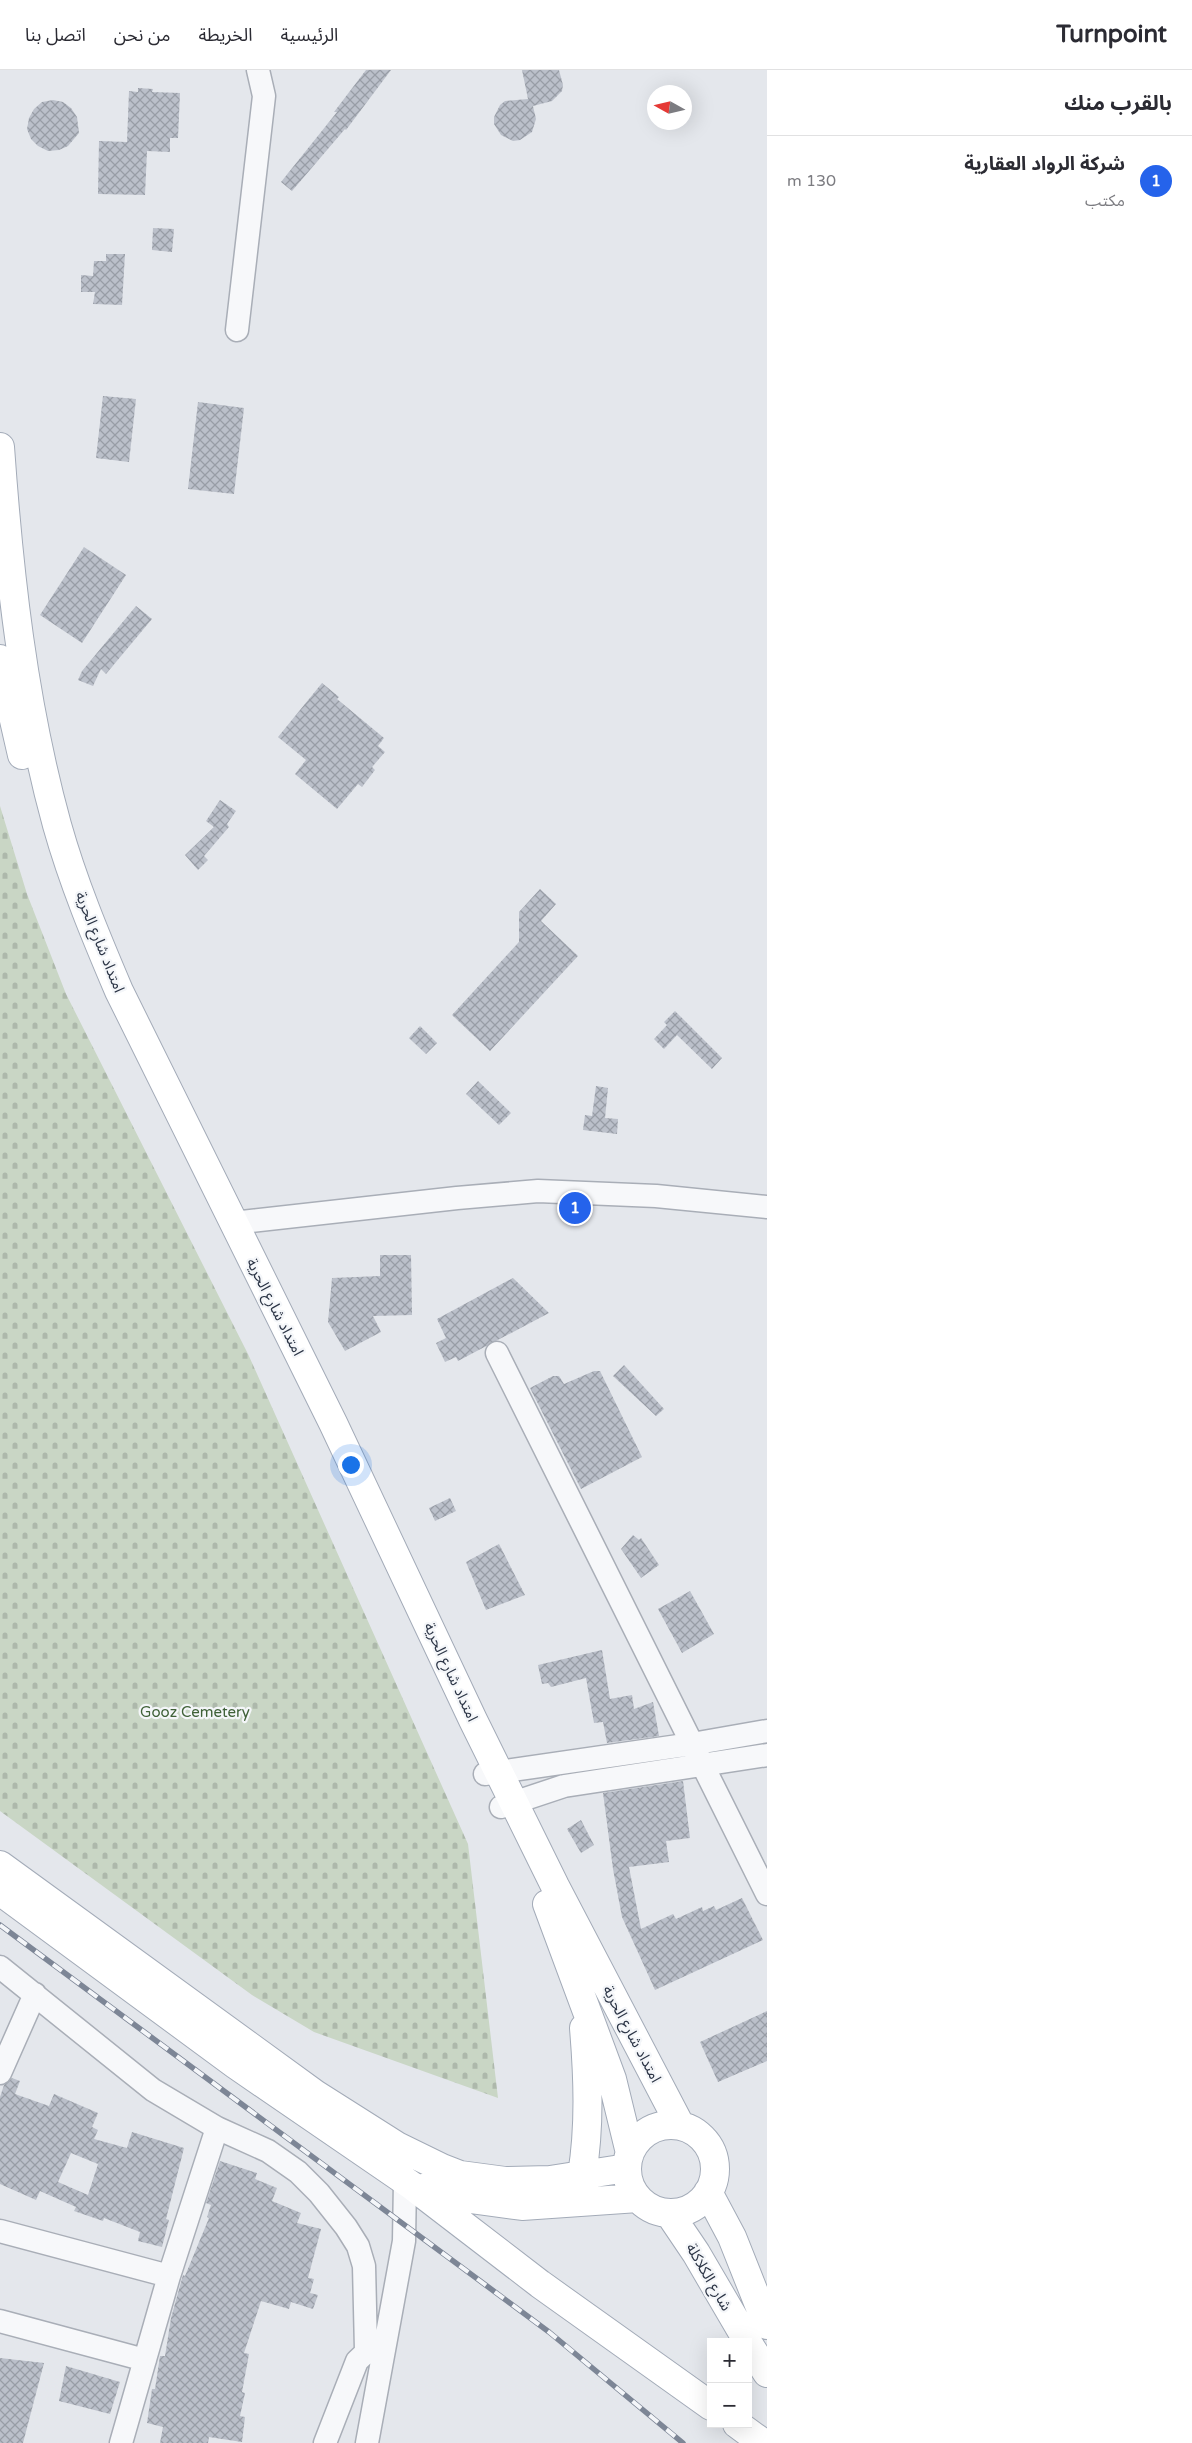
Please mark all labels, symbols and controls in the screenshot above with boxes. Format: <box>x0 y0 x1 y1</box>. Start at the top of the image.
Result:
text: Turnpoint <box>1056 20 1167 49</box>
text: اتصل بنا <box>25 24 86 46</box>
text: من نحن <box>114 24 171 46</box>
text: الخريطة <box>199 24 252 46</box>
text: الرئيسية <box>280 24 338 46</box>
north arrow <box>647 85 692 130</box>
text: بالقرب منك <box>1064 91 1172 116</box>
text: شركة الرواد العقارية <box>964 153 1125 175</box>
text: 130 m <box>787 171 836 191</box>
text: 1 <box>1151 171 1161 191</box>
text: مكتب <box>1085 191 1125 211</box>
street label: امتداد شارع الحرية <box>69 889 128 996</box>
pin: 1 <box>559 1189 591 1227</box>
street label: امتداد شارع الحرية <box>240 1255 307 1360</box>
your location <box>338 1452 364 1478</box>
street label: امتداد شارع الحرية <box>417 1620 482 1726</box>
park label: Gooz Cemetery <box>140 1703 250 1721</box>
street label: امتداد شارع الحرية <box>596 1983 665 2087</box>
street label: شارع الكلاكلة <box>680 2240 736 2316</box>
map controls <box>707 2338 752 2428</box>
button: + <box>707 2338 752 2383</box>
button: − <box>707 2383 752 2428</box>

